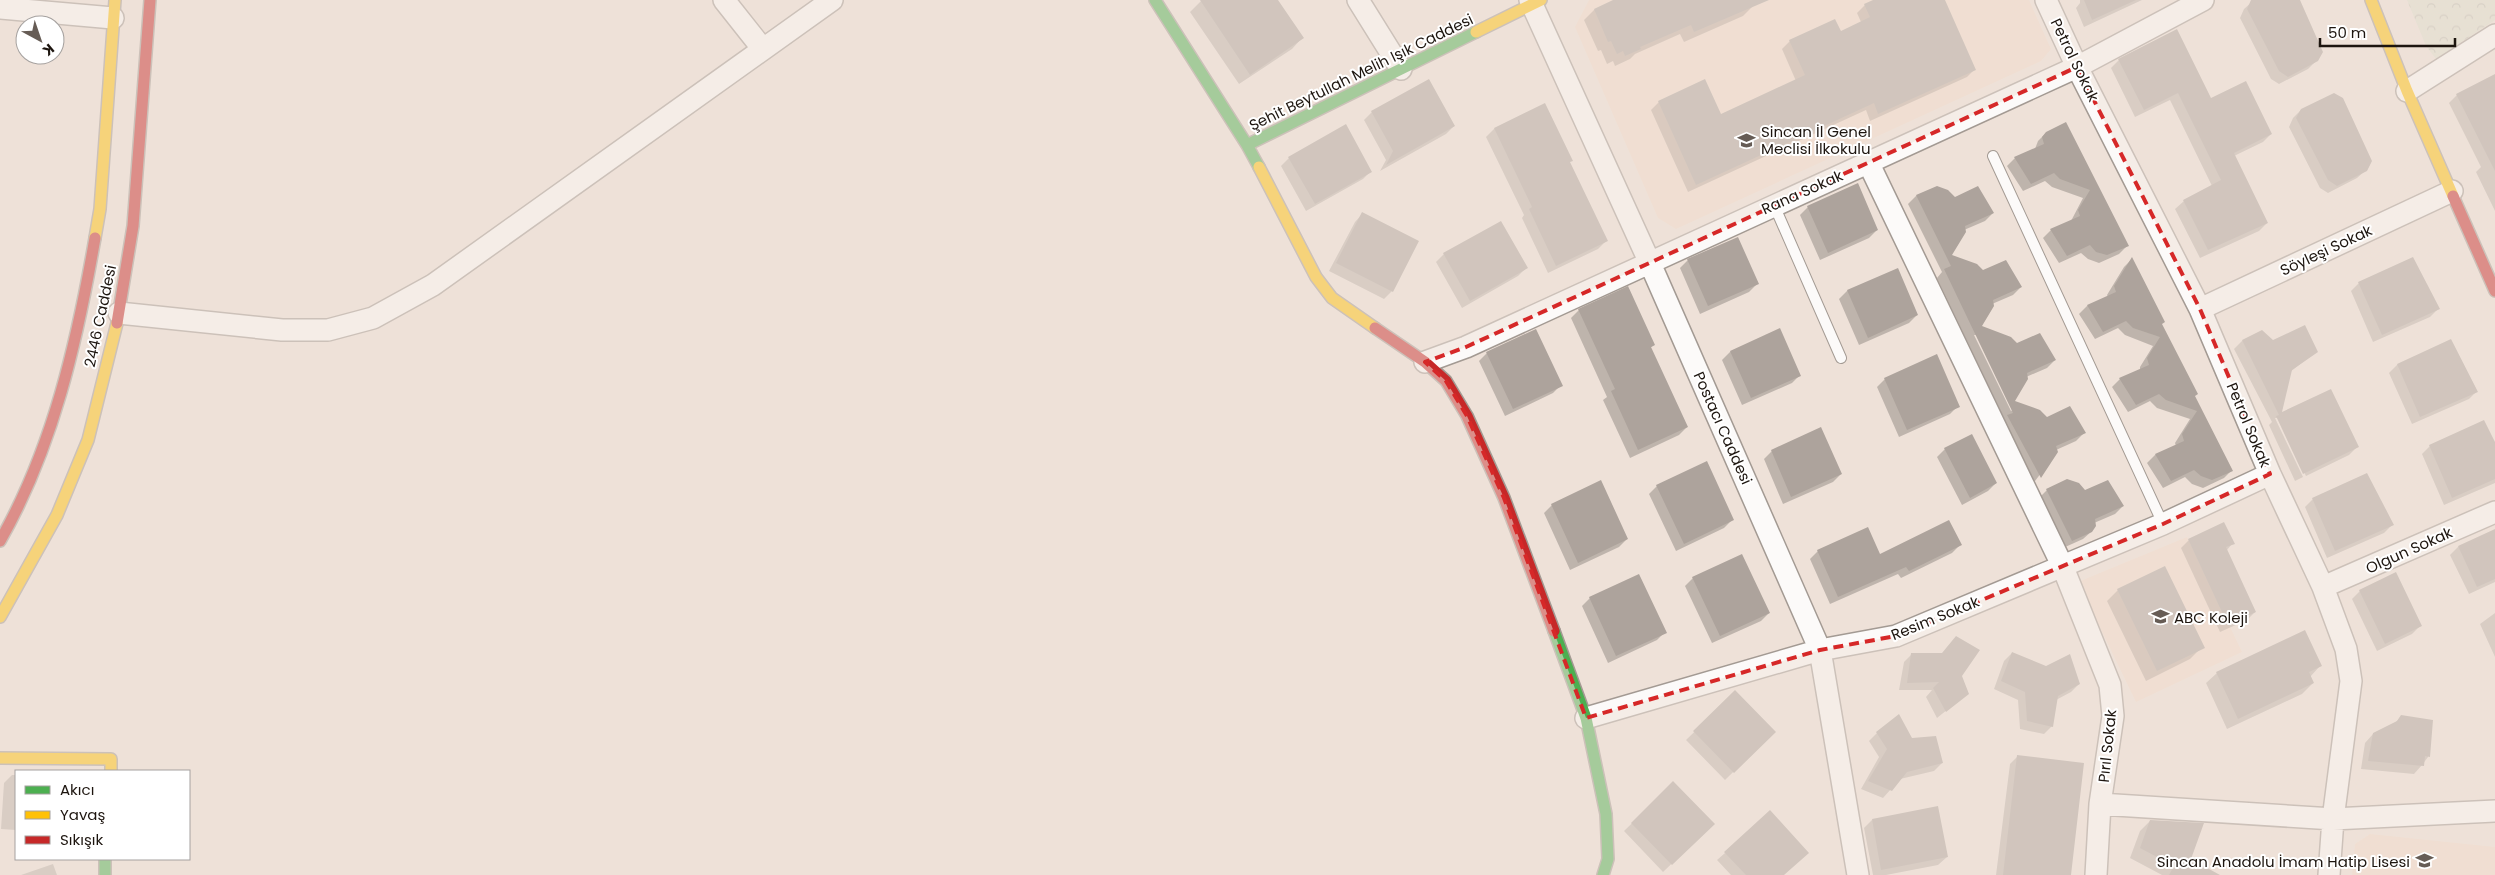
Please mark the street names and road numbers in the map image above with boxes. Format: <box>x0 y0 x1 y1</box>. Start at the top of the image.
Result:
street label: Şehit Beytullah Melih Işık Caddesi <box>1245 8 1477 136</box>
street label: Petrol Sokak <box>2046 15 2104 105</box>
street label: Rana Sokak <box>1758 165 1846 219</box>
street label: Söyleşi Sokak <box>2277 219 2376 281</box>
street label: 2446 Caddesi <box>79 263 121 369</box>
street label: Postacı Caddesi <box>1689 368 1757 488</box>
street label: Petrol Sokak <box>2222 379 2276 471</box>
street label: Olgun Sokak <box>2362 521 2456 578</box>
street label: Resim Sokak <box>1888 591 1982 645</box>
street label: Pırıl Sokak <box>2093 708 2121 784</box>

